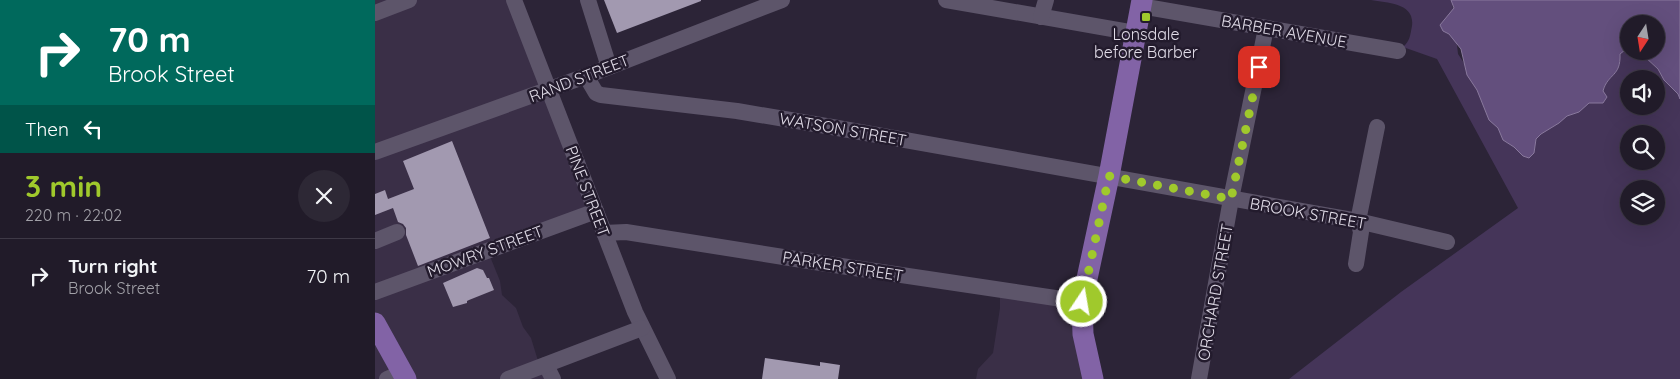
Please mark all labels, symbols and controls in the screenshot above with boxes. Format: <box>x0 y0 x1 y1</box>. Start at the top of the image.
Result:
street label: BARBER AVENUE <box>1220 10 1348 52</box>
marker: Lonsdale before Barber <box>1140 11 1152 23</box>
north arrow <box>1620 15 1665 60</box>
map controls <box>1620 15 1665 225</box>
text: 70 m <box>108 17 191 61</box>
icon: right <box>25 20 90 85</box>
place label: Lonsdale before Barber <box>1094 24 1198 62</box>
pin <box>1238 46 1280 88</box>
street label: RAND STREET <box>526 50 632 106</box>
icon: arrive <box>1245 53 1273 81</box>
text: Brook Street <box>108 60 235 88</box>
button: sound <box>1620 70 1665 115</box>
street label: WATSON STREET <box>778 108 908 150</box>
icon: left <box>79 115 107 143</box>
text: Then <box>25 117 69 141</box>
button: search <box>1620 125 1665 170</box>
street label: PINE STREET <box>561 143 615 240</box>
text: 3 min <box>25 167 102 205</box>
button: close <box>298 170 350 222</box>
button: layers <box>1620 180 1665 225</box>
street label: BROOK STREET <box>1248 193 1368 233</box>
text: 220 m · 22:02 <box>25 205 122 225</box>
street label: MOWRY STREET <box>424 221 546 281</box>
street label: ORCHARD STREET <box>1193 222 1237 362</box>
street label: PARKER STREET <box>781 247 905 285</box>
text: Turn right <box>68 254 157 278</box>
icon: right <box>25 262 53 290</box>
text: 70 m <box>306 264 350 288</box>
position arrow <box>1055 275 1107 327</box>
text: Brook Street <box>68 278 160 298</box>

